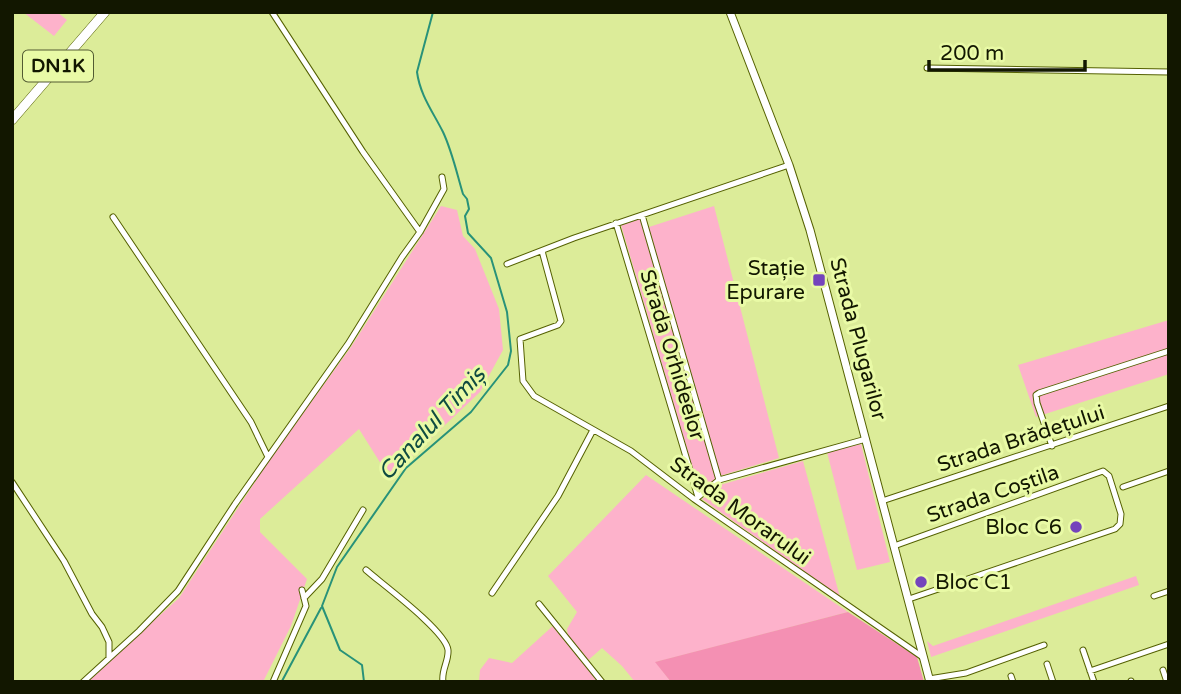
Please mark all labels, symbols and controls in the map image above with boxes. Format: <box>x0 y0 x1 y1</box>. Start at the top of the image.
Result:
scale bar <box>929 28 1085 72</box>
text: 200 m <box>940 41 1004 66</box>
road number: DN1K <box>23 50 93 82</box>
street label: Strada Plugarilor <box>824 255 892 423</box>
place label: Stație Epurare <box>726 256 805 305</box>
street label: Strada Orhideelor <box>634 267 710 443</box>
marker: Stație Epurare <box>811 272 827 288</box>
water label: Canalul Timiș <box>372 360 493 486</box>
street label: Strada Brădețului <box>934 400 1108 478</box>
street label: Strada Morarului <box>665 452 815 570</box>
street label: Strada Coștila <box>924 460 1062 528</box>
place label: Bloc C6 <box>985 515 1062 540</box>
marker: Bloc C6 <box>1068 519 1084 535</box>
place label: Bloc C1 <box>935 570 1012 595</box>
marker: Bloc C1 <box>913 574 929 590</box>

